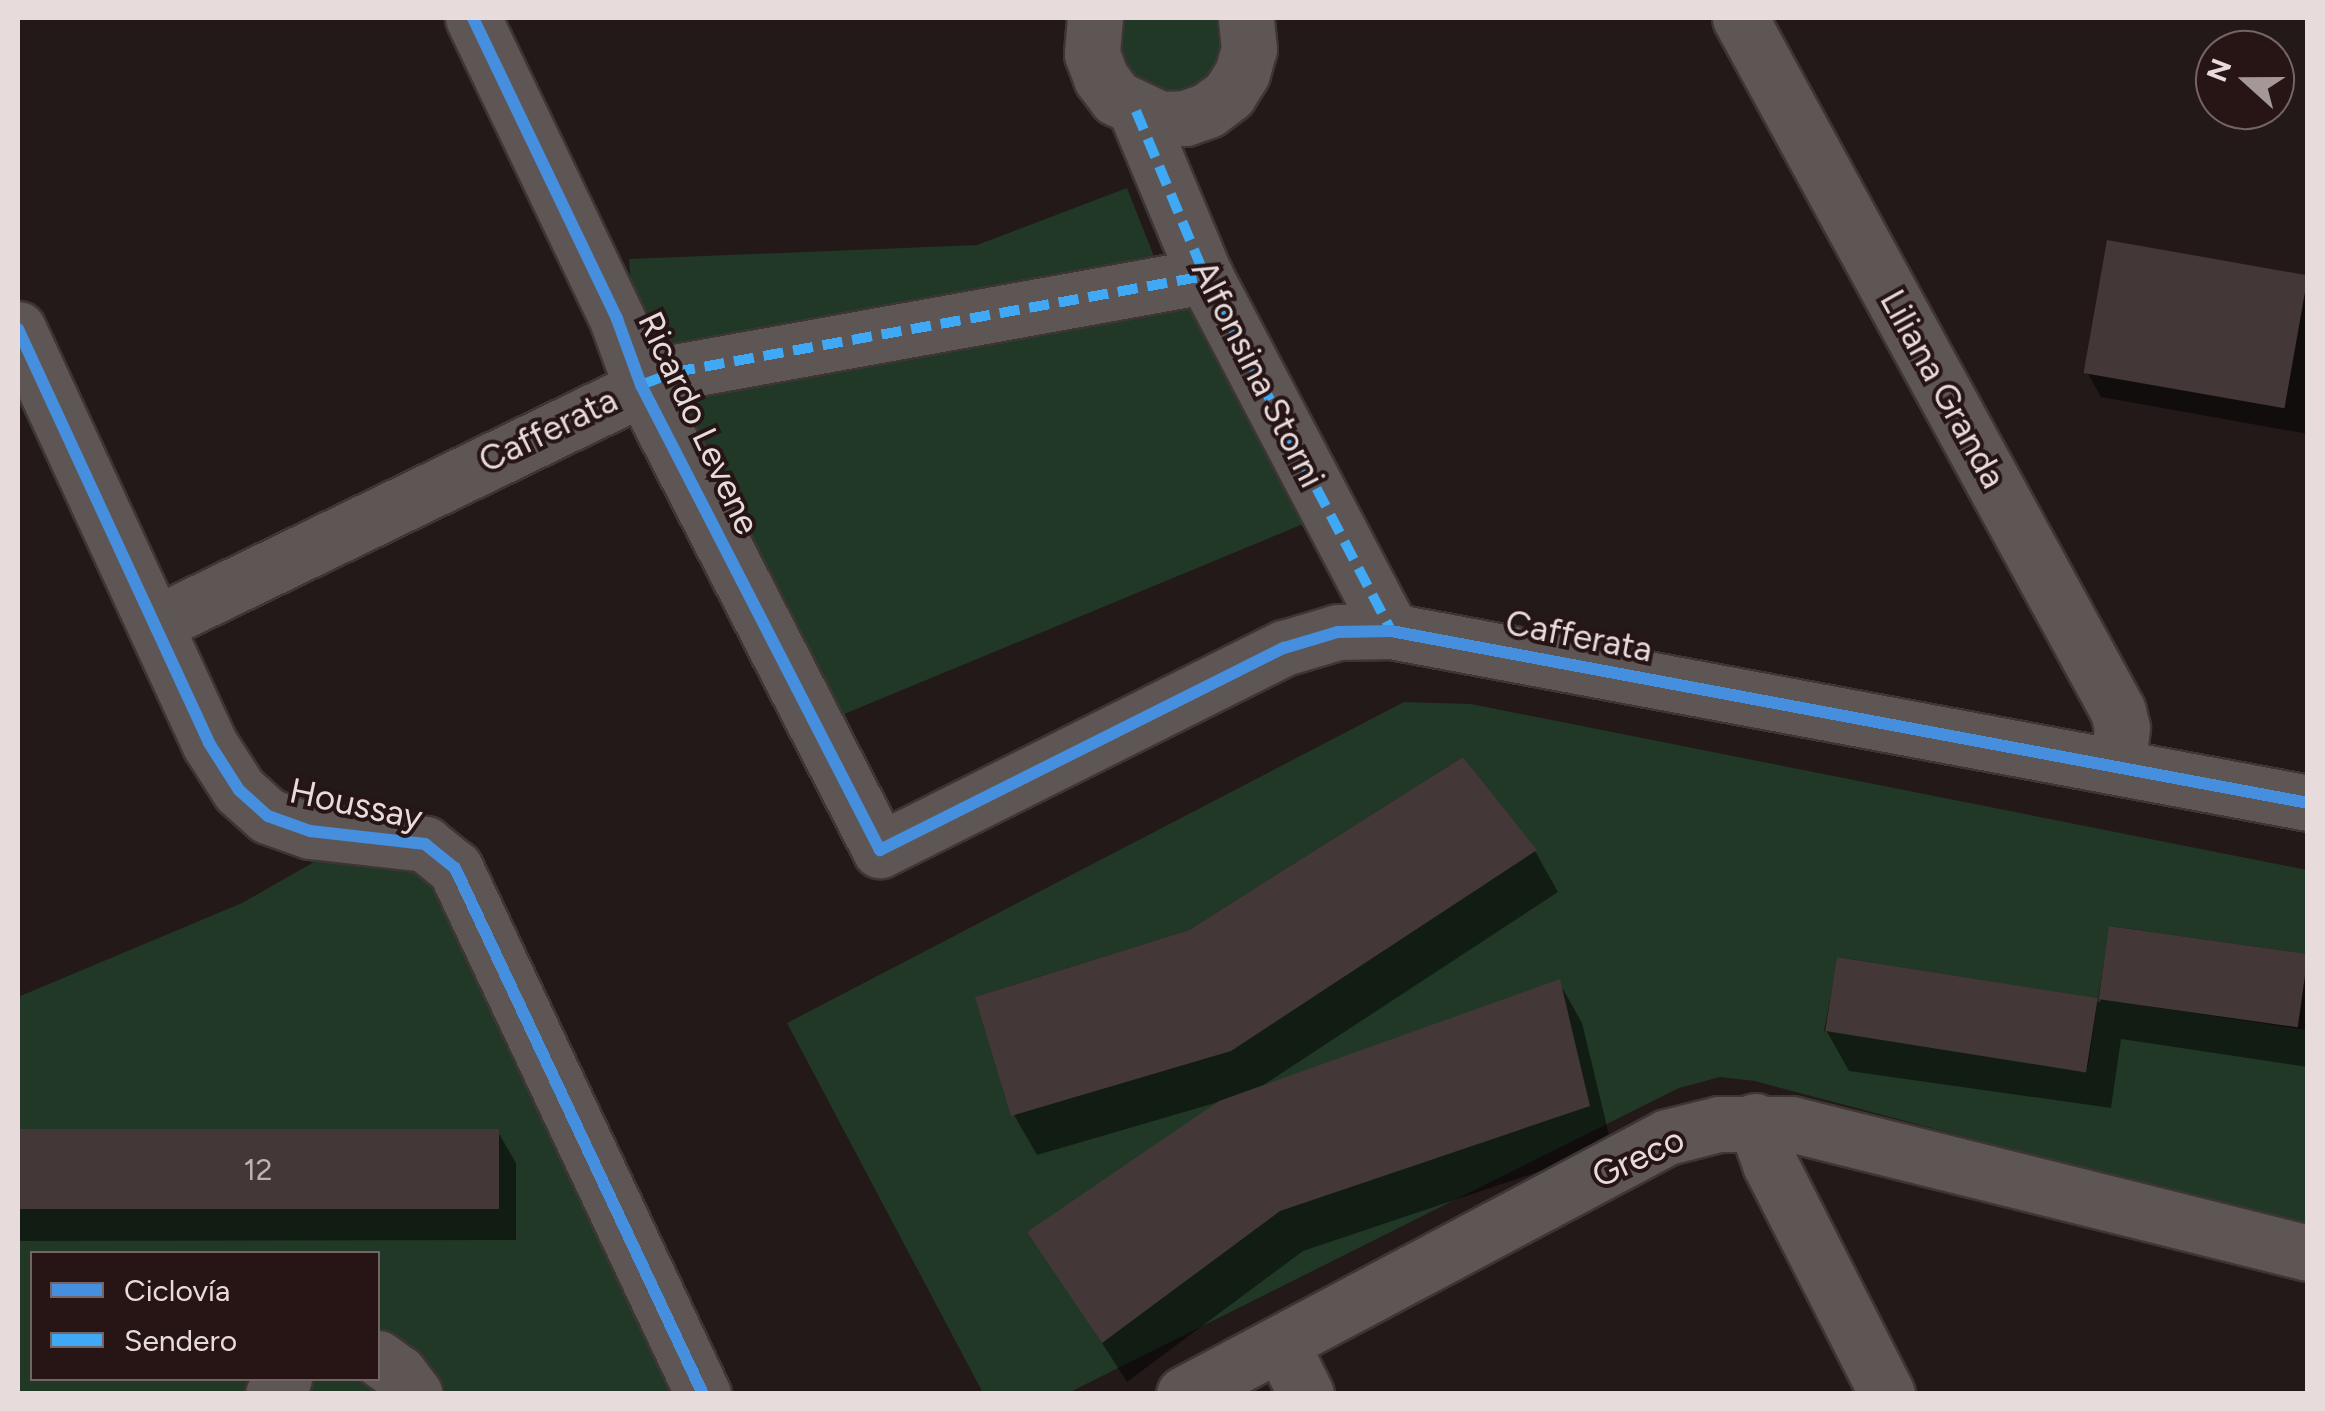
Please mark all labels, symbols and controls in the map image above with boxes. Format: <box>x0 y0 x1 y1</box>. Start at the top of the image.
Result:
north arrow <box>2195 30 2295 130</box>
text: N <box>2199 54 2239 86</box>
street label: Alfonsina Storni <box>1183 254 1333 494</box>
street label: Liliana Granda <box>1871 283 2015 495</box>
street label: Ricardo Levene <box>629 305 769 541</box>
street label: Cafferata <box>472 379 624 481</box>
street label: Cafferata <box>1502 601 1656 671</box>
street label: Houssay <box>286 769 426 839</box>
street label: Greco <box>1585 1118 1691 1196</box>
house number: 12 <box>243 1152 273 1188</box>
legend <box>30 1251 380 1381</box>
text: Ciclovía <box>124 1272 230 1309</box>
text: Sendero <box>124 1322 237 1359</box>

